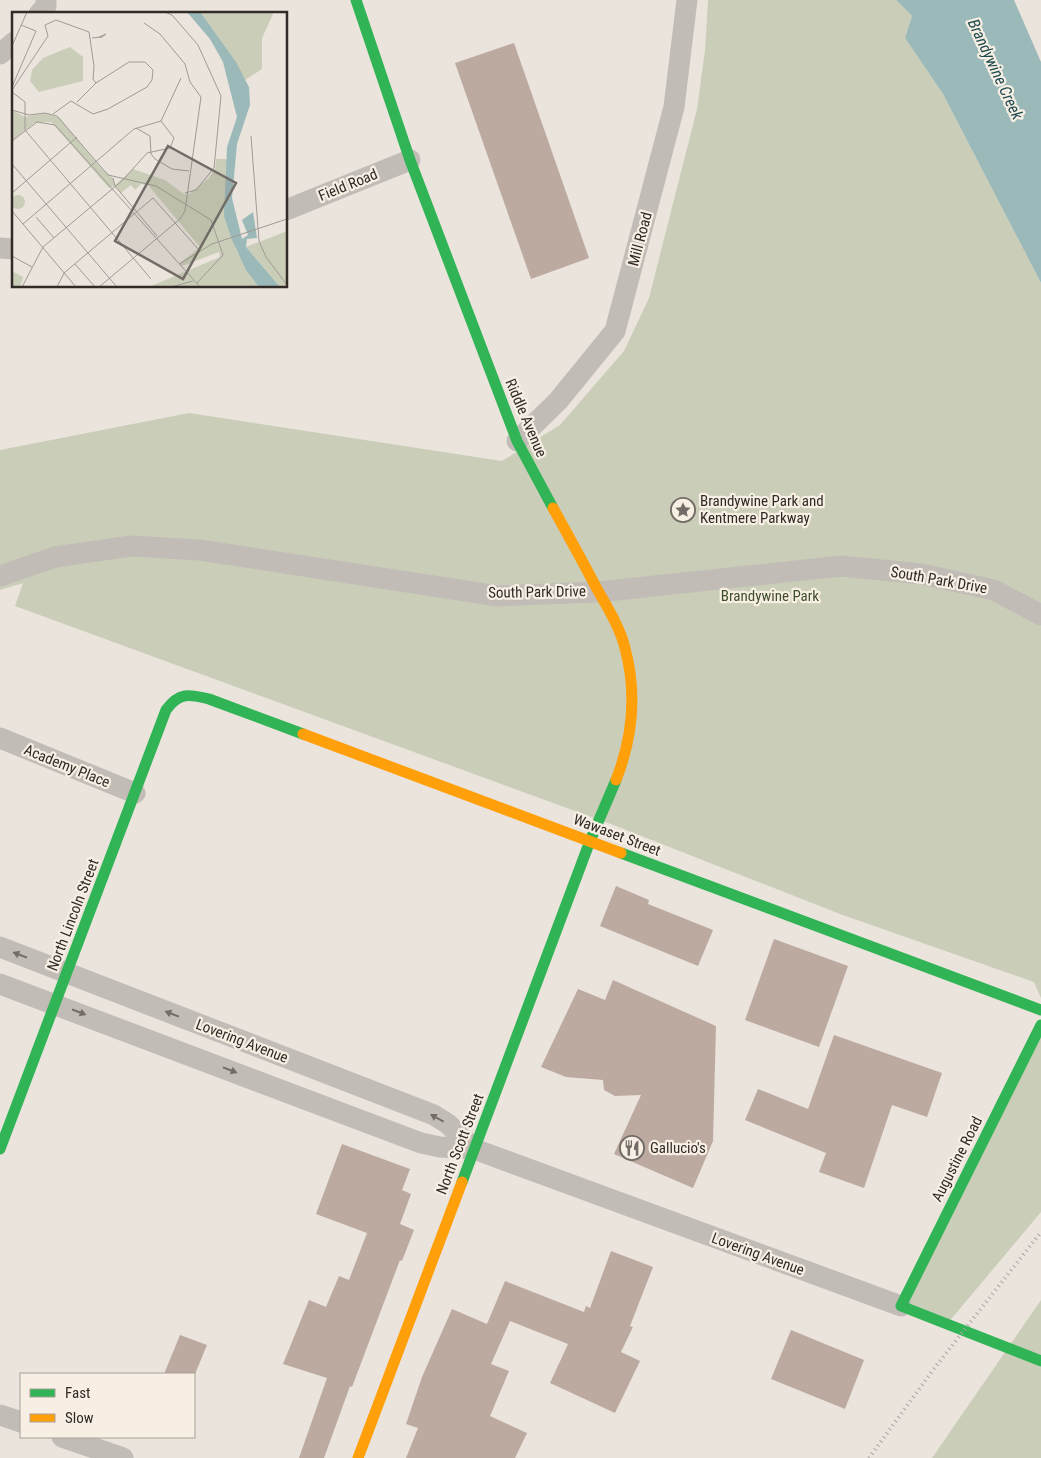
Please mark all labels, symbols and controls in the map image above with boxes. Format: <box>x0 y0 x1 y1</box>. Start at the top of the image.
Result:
inset map <box>12 12 288 288</box>
water label: Brandywine Creek <box>964 16 1028 124</box>
street label: Field Road <box>316 165 380 205</box>
street label: Mill Road <box>624 210 656 268</box>
street label: Riddle Avenue <box>501 376 551 460</box>
place label: Brandywine Park and Kentmere Parkway <box>700 492 824 527</box>
place icon: Brandywine Park and Kentmere Parkway <box>670 497 696 523</box>
street label: South Park Drive <box>889 563 989 597</box>
street label: South Park Drive <box>488 582 586 602</box>
park label: Brandywine Park <box>721 587 819 605</box>
street label: Academy Place <box>21 741 113 791</box>
street label: Wawaset Street <box>571 810 663 860</box>
street label: North Lincoln Street <box>43 856 103 974</box>
one-way arrow <box>13 951 28 958</box>
one-way arrow <box>71 1009 86 1016</box>
one-way arrow <box>164 1010 179 1018</box>
street label: Lovering Avenue <box>193 1015 291 1067</box>
one-way arrow <box>223 1067 238 1074</box>
street label: North Scott Street <box>432 1091 488 1197</box>
street label: Augustine Road <box>928 1113 986 1205</box>
one-way arrow <box>430 1114 445 1122</box>
restaurant icon: Gallucio's <box>619 1135 645 1161</box>
place label: Gallucio's <box>650 1139 706 1157</box>
street label: Lovering Avenue <box>709 1229 807 1279</box>
legend <box>20 1373 195 1438</box>
text: Fast <box>65 1384 90 1402</box>
text: Slow <box>65 1409 94 1427</box>

